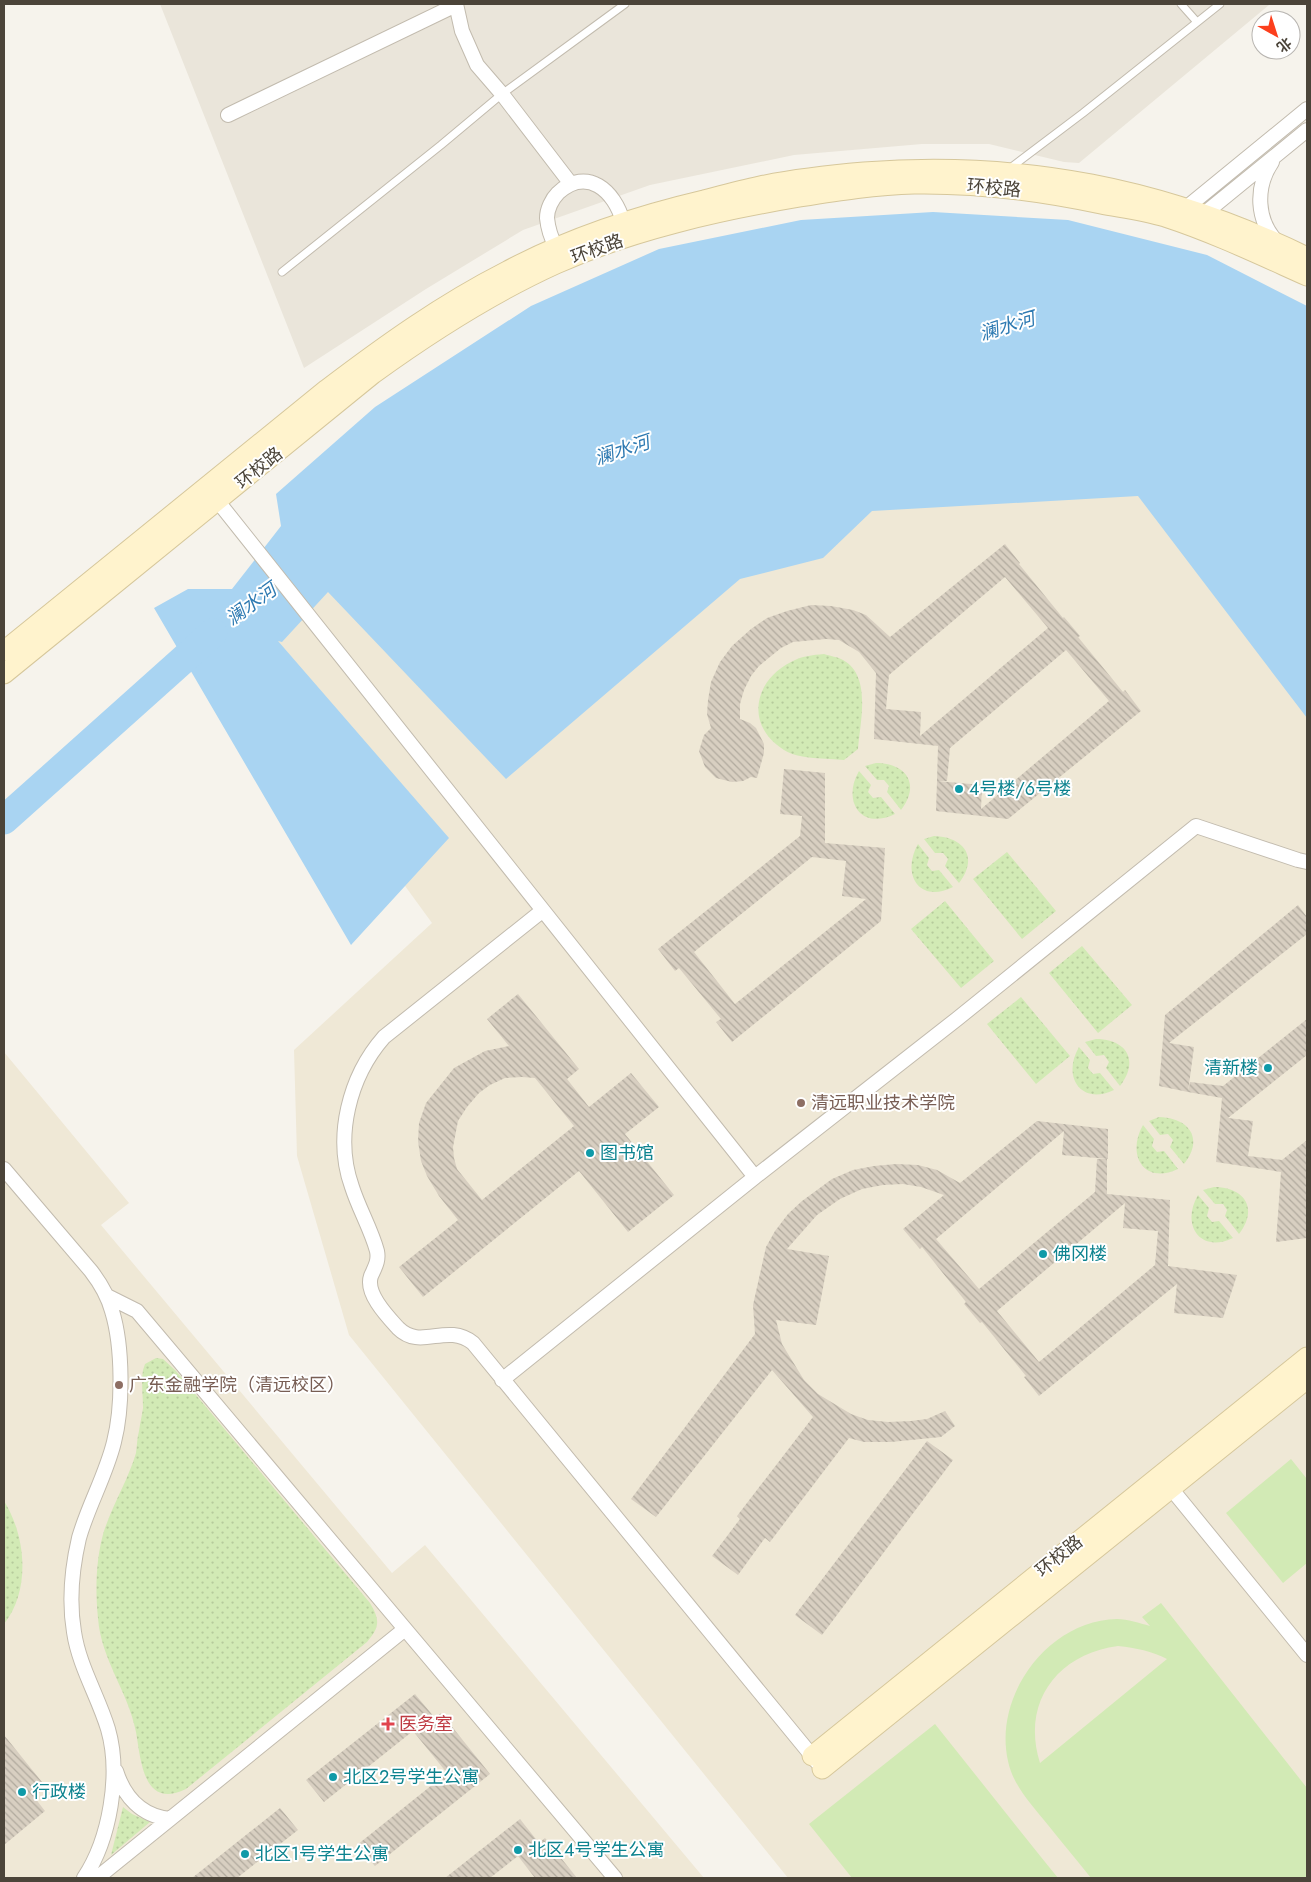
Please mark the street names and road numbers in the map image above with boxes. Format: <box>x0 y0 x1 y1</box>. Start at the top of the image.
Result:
street label: 环校路 <box>966 173 1022 203</box>
street label: 环校路 <box>567 228 627 270</box>
street label: 环校路 <box>230 441 288 495</box>
street label: 环校路 <box>1030 1529 1088 1583</box>

